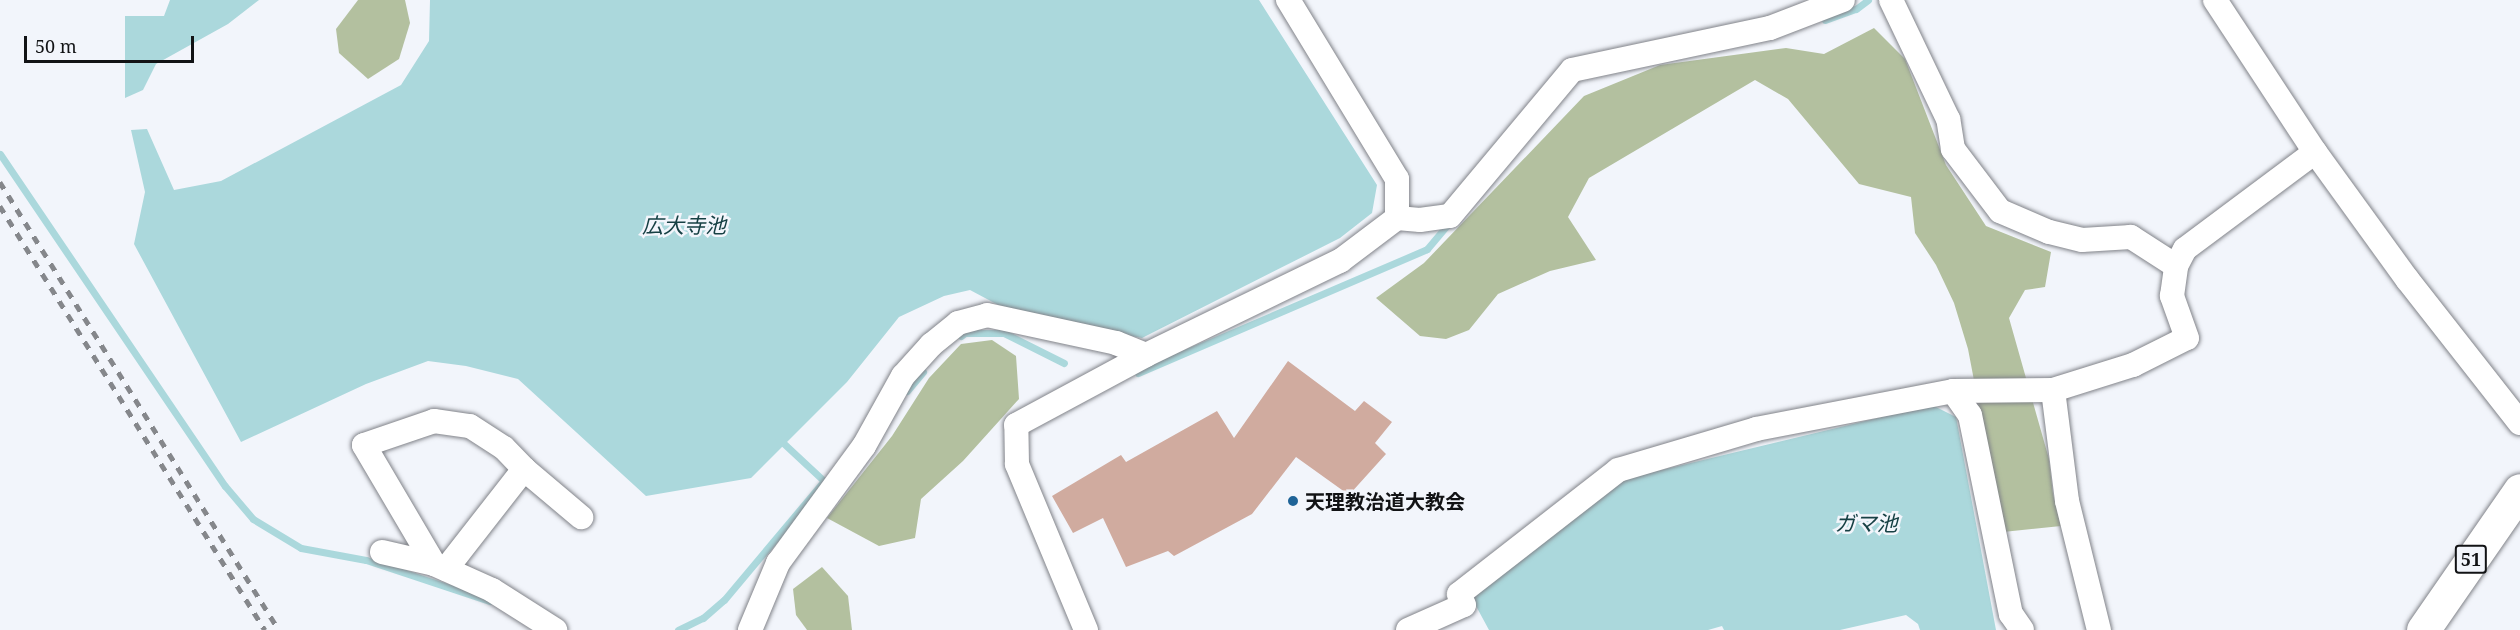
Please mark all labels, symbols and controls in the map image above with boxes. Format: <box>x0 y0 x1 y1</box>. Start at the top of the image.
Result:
scale bar <box>27 24 196 62</box>
text: 50 m <box>35 34 77 58</box>
water label: 広大寺池 <box>642 212 726 238</box>
place label: 天理教治道大教会 <box>1305 489 1465 513</box>
marker: 天理教治道大教会 <box>1286 494 1300 508</box>
water label: ガマ池 <box>1835 510 1897 536</box>
road number: 51 <box>2454 544 2488 574</box>

